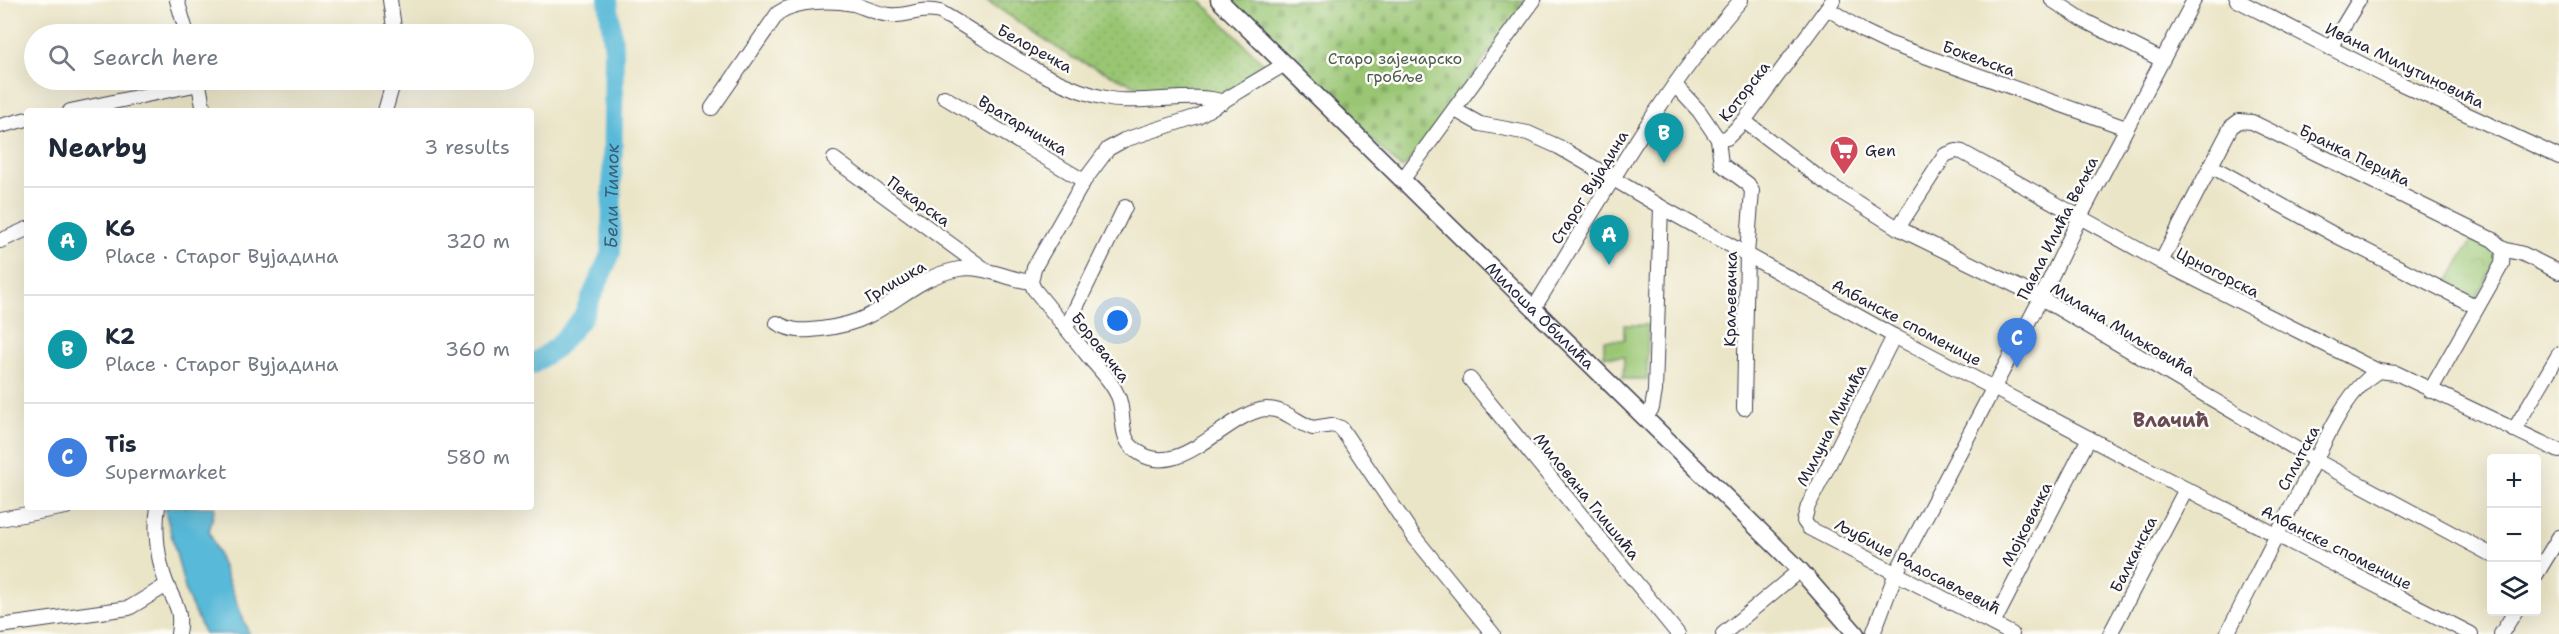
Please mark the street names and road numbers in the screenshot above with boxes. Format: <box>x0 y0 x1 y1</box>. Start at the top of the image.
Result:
street label: Ивана Милутиновића <box>2322 18 2488 113</box>
street label: Белоречка <box>994 19 1076 78</box>
street label: Бокељска <box>1940 36 2018 81</box>
street label: Которска <box>1714 57 1775 126</box>
street label: Вратарничка <box>974 91 1071 160</box>
street label: Бранка Перића <box>2296 119 2414 191</box>
street label: Старог Вујадина <box>1546 126 1633 248</box>
street label: Павла Илића Вељка <box>2012 153 2103 304</box>
street label: Пекарска <box>883 172 954 231</box>
street label: Црногорска <box>2173 243 2263 302</box>
street label: Краљевачка <box>1719 251 1742 347</box>
street label: Грлишка <box>861 256 930 307</box>
street label: Милоша Обилића <box>1481 257 1599 374</box>
street label: Албанске споменице <box>1828 274 1985 371</box>
street label: Милана Миљковића <box>2047 278 2199 381</box>
street label: Боровачка <box>1067 308 1135 387</box>
street label: Милуна Минића <box>1792 361 1871 490</box>
street label: Сплитска <box>2273 422 2324 494</box>
street label: Милована Глишића <box>1529 428 1644 564</box>
street label: Мојковачка <box>1996 478 2057 570</box>
street label: Албанске споменице <box>2258 500 2416 595</box>
street label: Балканска <box>2105 512 2162 596</box>
street label: Љубице Радосављевић <box>1831 514 2004 619</box>

